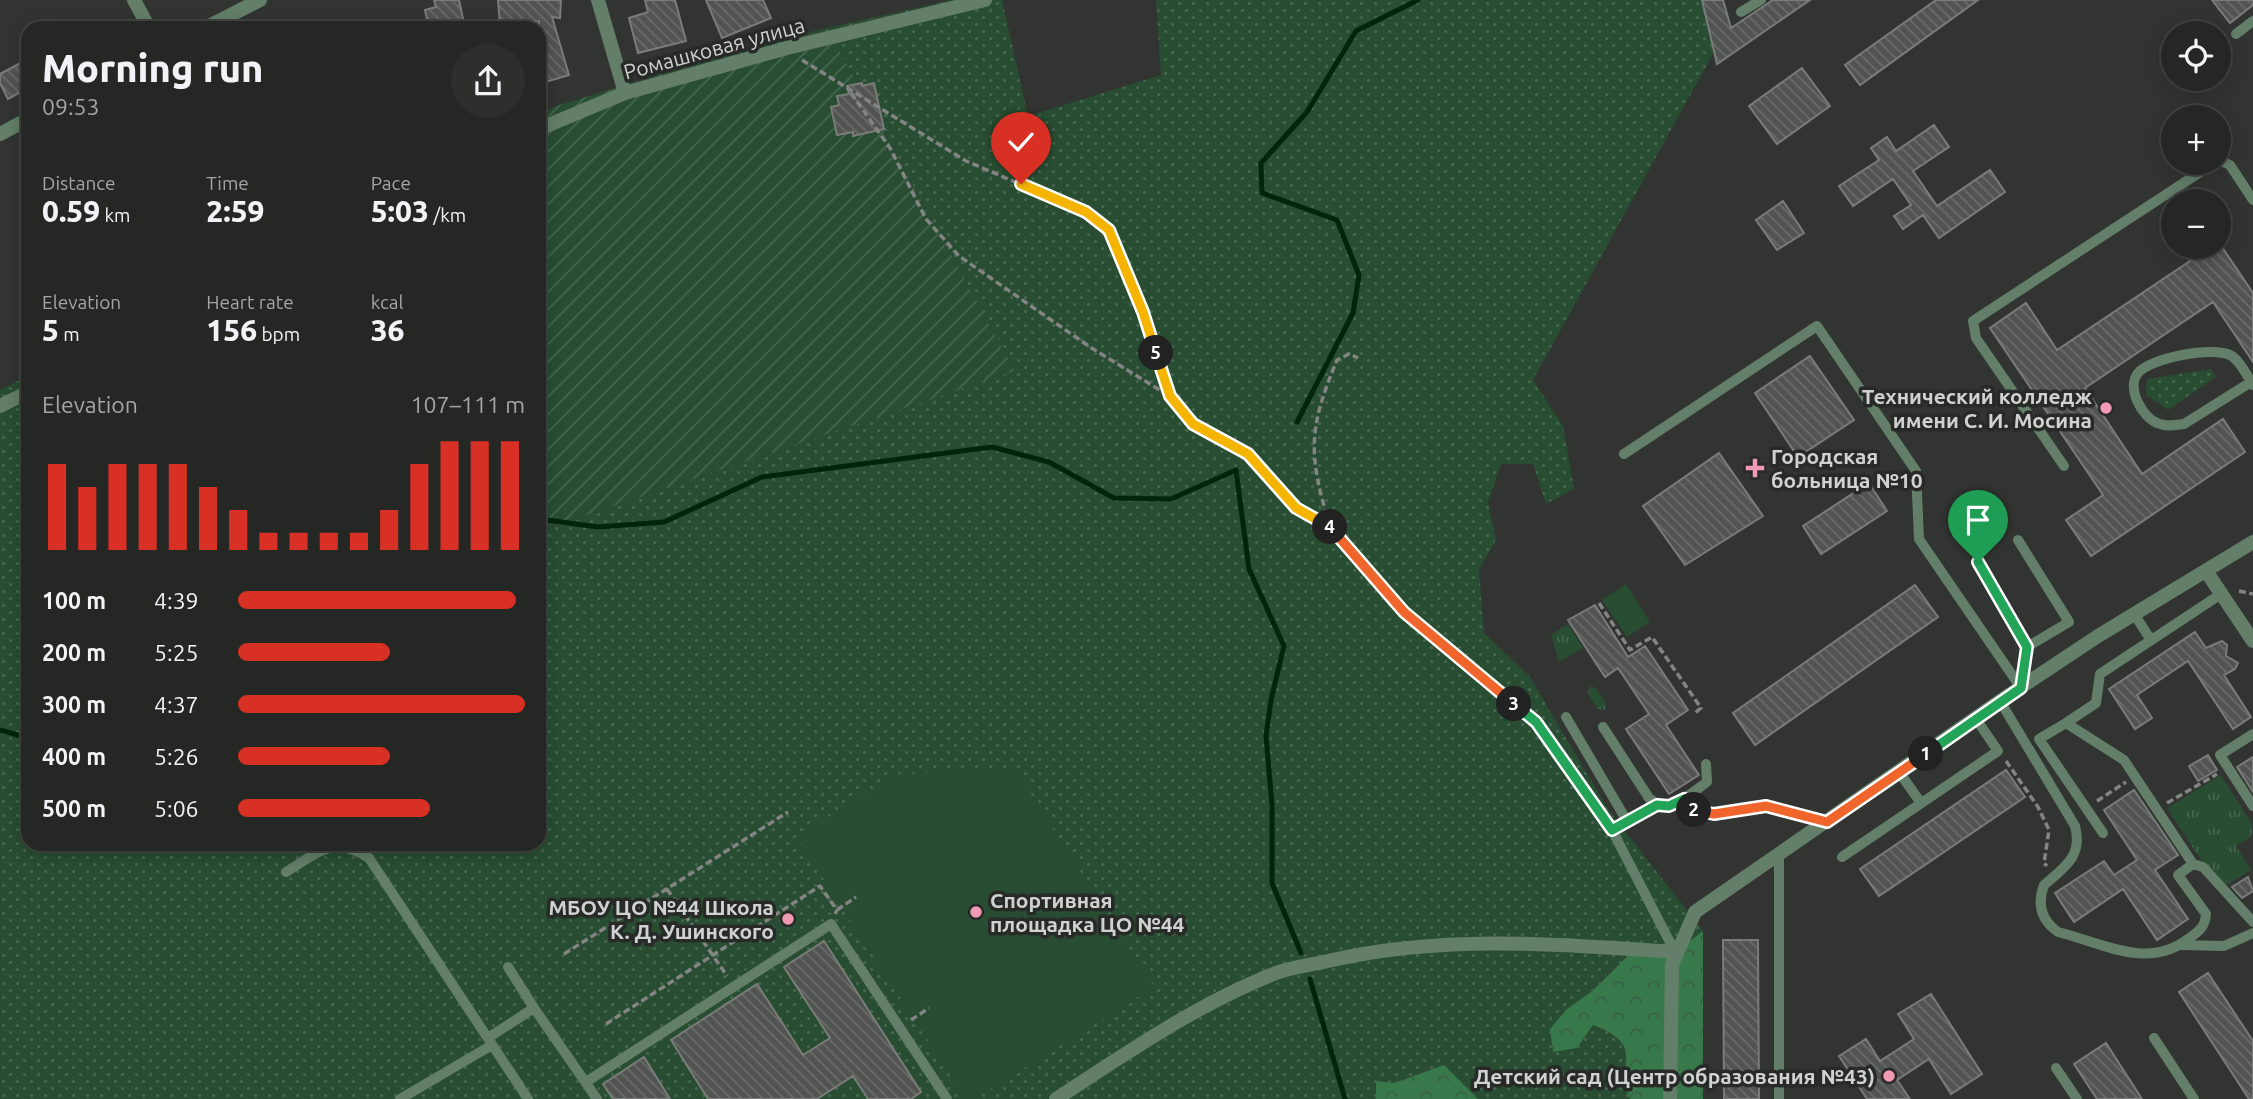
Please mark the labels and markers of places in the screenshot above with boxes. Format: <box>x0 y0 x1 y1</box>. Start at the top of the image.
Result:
pin <box>991 112 1051 184</box>
pin: 5 <box>1138 336 1174 370</box>
place label: Технический колледж имени С. И. Мосина <box>1862 384 2093 432</box>
marker: Технический колледж имени С. И. Мосина <box>2098 400 2114 416</box>
place label: Городская больница №10 <box>1771 444 1923 492</box>
marker: Городская больница №10 <box>1745 458 1765 478</box>
pin <box>1948 490 2008 562</box>
pin: 4 <box>1312 510 1348 544</box>
pin: 3 <box>1496 686 1532 722</box>
pin: 1 <box>1909 736 1944 772</box>
pin: 2 <box>1676 792 1712 828</box>
place label: Спортивная площадка ЦО №44 <box>990 888 1185 936</box>
place label: МБОУ ЦО №44 Школа К. Д. Ушинского <box>548 895 774 943</box>
marker: Спортивная площадка ЦО №44 <box>968 904 984 920</box>
marker: МБОУ ЦО №44 Школа К. Д. Ушинского <box>780 911 796 927</box>
place label: Детский сад (Центр образования №43) <box>1474 1064 1875 1088</box>
marker: Детский сад (Центр образования №43) <box>1881 1068 1897 1084</box>

